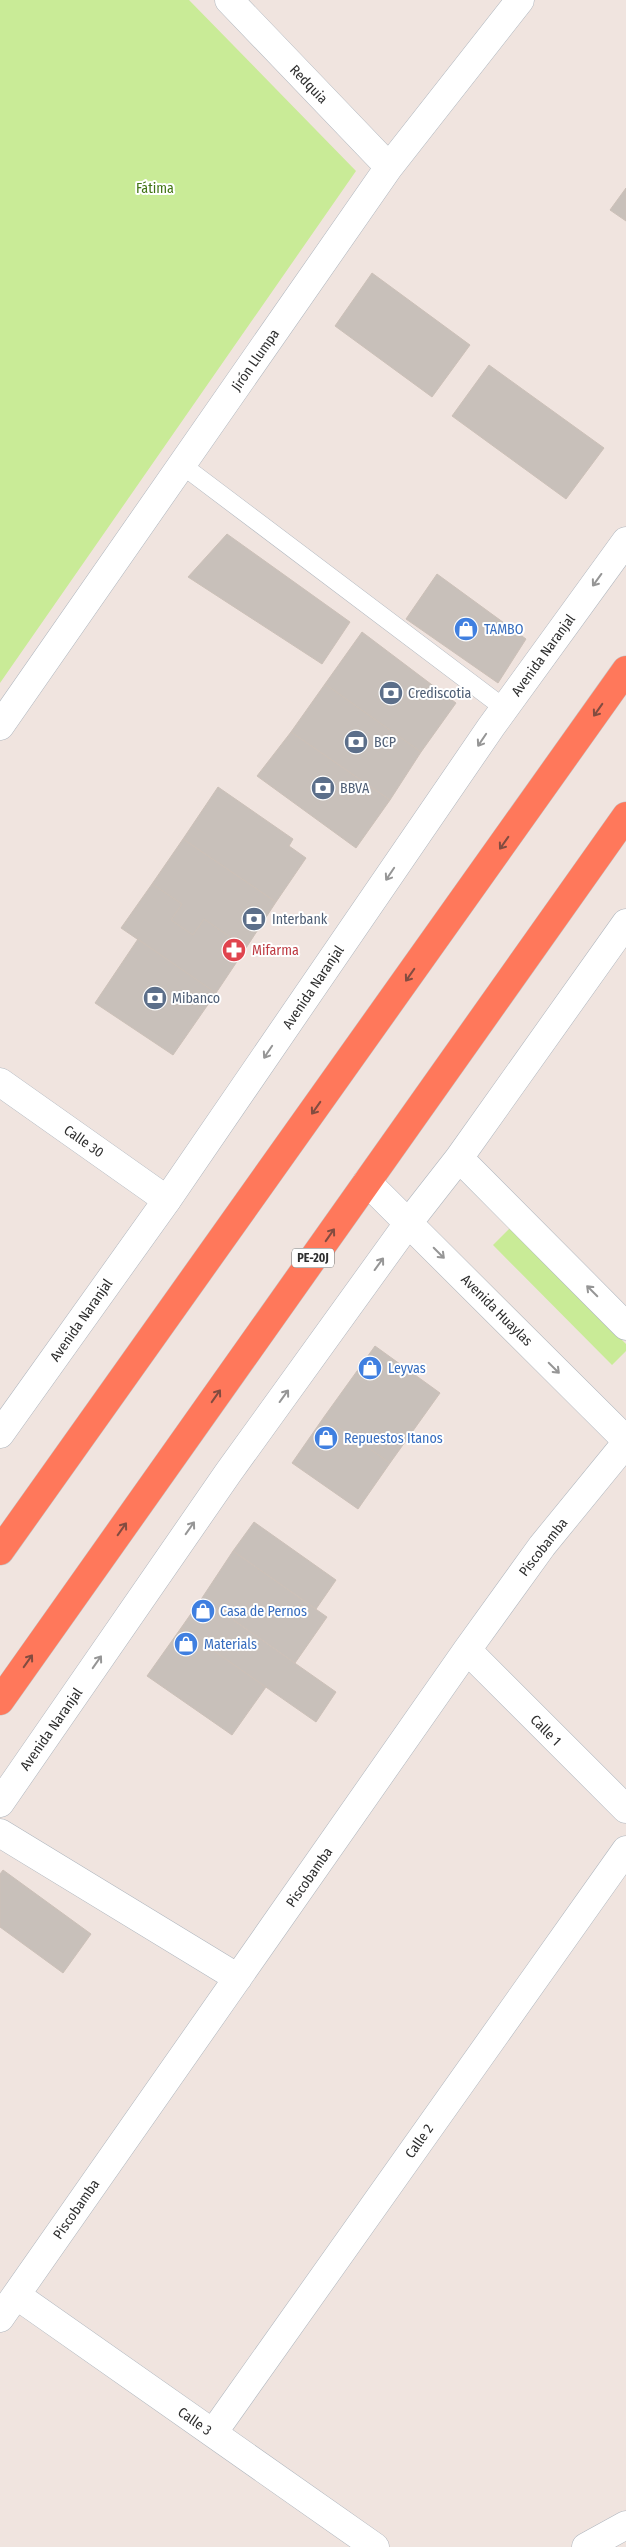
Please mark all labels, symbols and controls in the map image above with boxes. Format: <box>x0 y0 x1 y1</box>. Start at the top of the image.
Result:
street label: Redquia <box>286 62 331 107</box>
park label: Fátima <box>136 180 174 197</box>
street label: Jirón Llumpa <box>228 326 283 395</box>
one-way arrow <box>592 573 602 587</box>
street label: Avenida Naranjal <box>508 611 579 700</box>
shop icon: TAMBO <box>453 616 479 642</box>
place label: TAMBO <box>484 621 524 638</box>
bank icon: Crediscotia <box>378 680 404 706</box>
place label: Crediscotia <box>408 685 472 702</box>
one-way arrow <box>593 703 603 717</box>
bank icon: BCP <box>343 729 369 755</box>
one-way arrow <box>477 733 487 747</box>
place label: BCP <box>374 734 396 751</box>
bank icon: BBVA <box>310 775 336 801</box>
place label: BBVA <box>340 780 370 797</box>
one-way arrow <box>499 836 509 850</box>
one-way arrow <box>385 867 395 881</box>
bank icon: Interbank <box>241 906 267 932</box>
place label: Interbank <box>272 911 328 928</box>
pharmacy icon: Mifarma <box>221 937 247 963</box>
place label: Mifarma <box>252 942 299 959</box>
street label: Avenida Naranjal <box>279 942 348 1032</box>
one-way arrow <box>405 968 415 982</box>
bank icon: Mibanco <box>142 985 168 1011</box>
place label: Mibanco <box>172 990 220 1007</box>
one-way arrow <box>263 1045 273 1059</box>
one-way arrow <box>311 1101 321 1115</box>
street label: Calle 30 <box>60 1122 107 1161</box>
one-way arrow <box>325 1228 335 1242</box>
one-way arrow <box>433 1246 445 1258</box>
road number: PE-20J <box>292 1248 334 1268</box>
one-way arrow <box>374 1257 384 1271</box>
street label: Avenida Huaylas <box>457 1271 536 1350</box>
street label: Avenida Naranjal <box>47 1275 116 1365</box>
one-way arrow <box>586 1285 598 1297</box>
shop icon: Leyvas <box>357 1355 383 1381</box>
place label: Leyvas <box>388 1360 426 1377</box>
one-way arrow <box>548 1362 560 1374</box>
one-way arrow <box>211 1389 221 1403</box>
one-way arrow <box>279 1389 289 1403</box>
shop icon: Repuestos Itanos <box>313 1425 339 1451</box>
place label: Repuestos Itanos <box>344 1430 443 1447</box>
street label: Piscobamba <box>515 1515 571 1580</box>
one-way arrow <box>185 1521 195 1535</box>
one-way arrow <box>117 1522 127 1536</box>
shop icon: Casa de Pernos <box>190 1598 216 1624</box>
place label: Casa de Pernos <box>220 1603 307 1620</box>
shop icon: Materials <box>173 1631 199 1657</box>
place label: Materials <box>204 1636 257 1653</box>
one-way arrow <box>23 1654 33 1668</box>
one-way arrow <box>92 1655 102 1669</box>
street label: Avenida Naranjal <box>17 1684 86 1774</box>
street label: Calle 1 <box>527 1711 565 1749</box>
street label: Piscobamba <box>283 1844 336 1910</box>
street label: Calle 2 <box>402 2121 437 2161</box>
street label: Piscobamba <box>50 2176 103 2242</box>
street label: Calle 3 <box>174 2404 215 2439</box>

